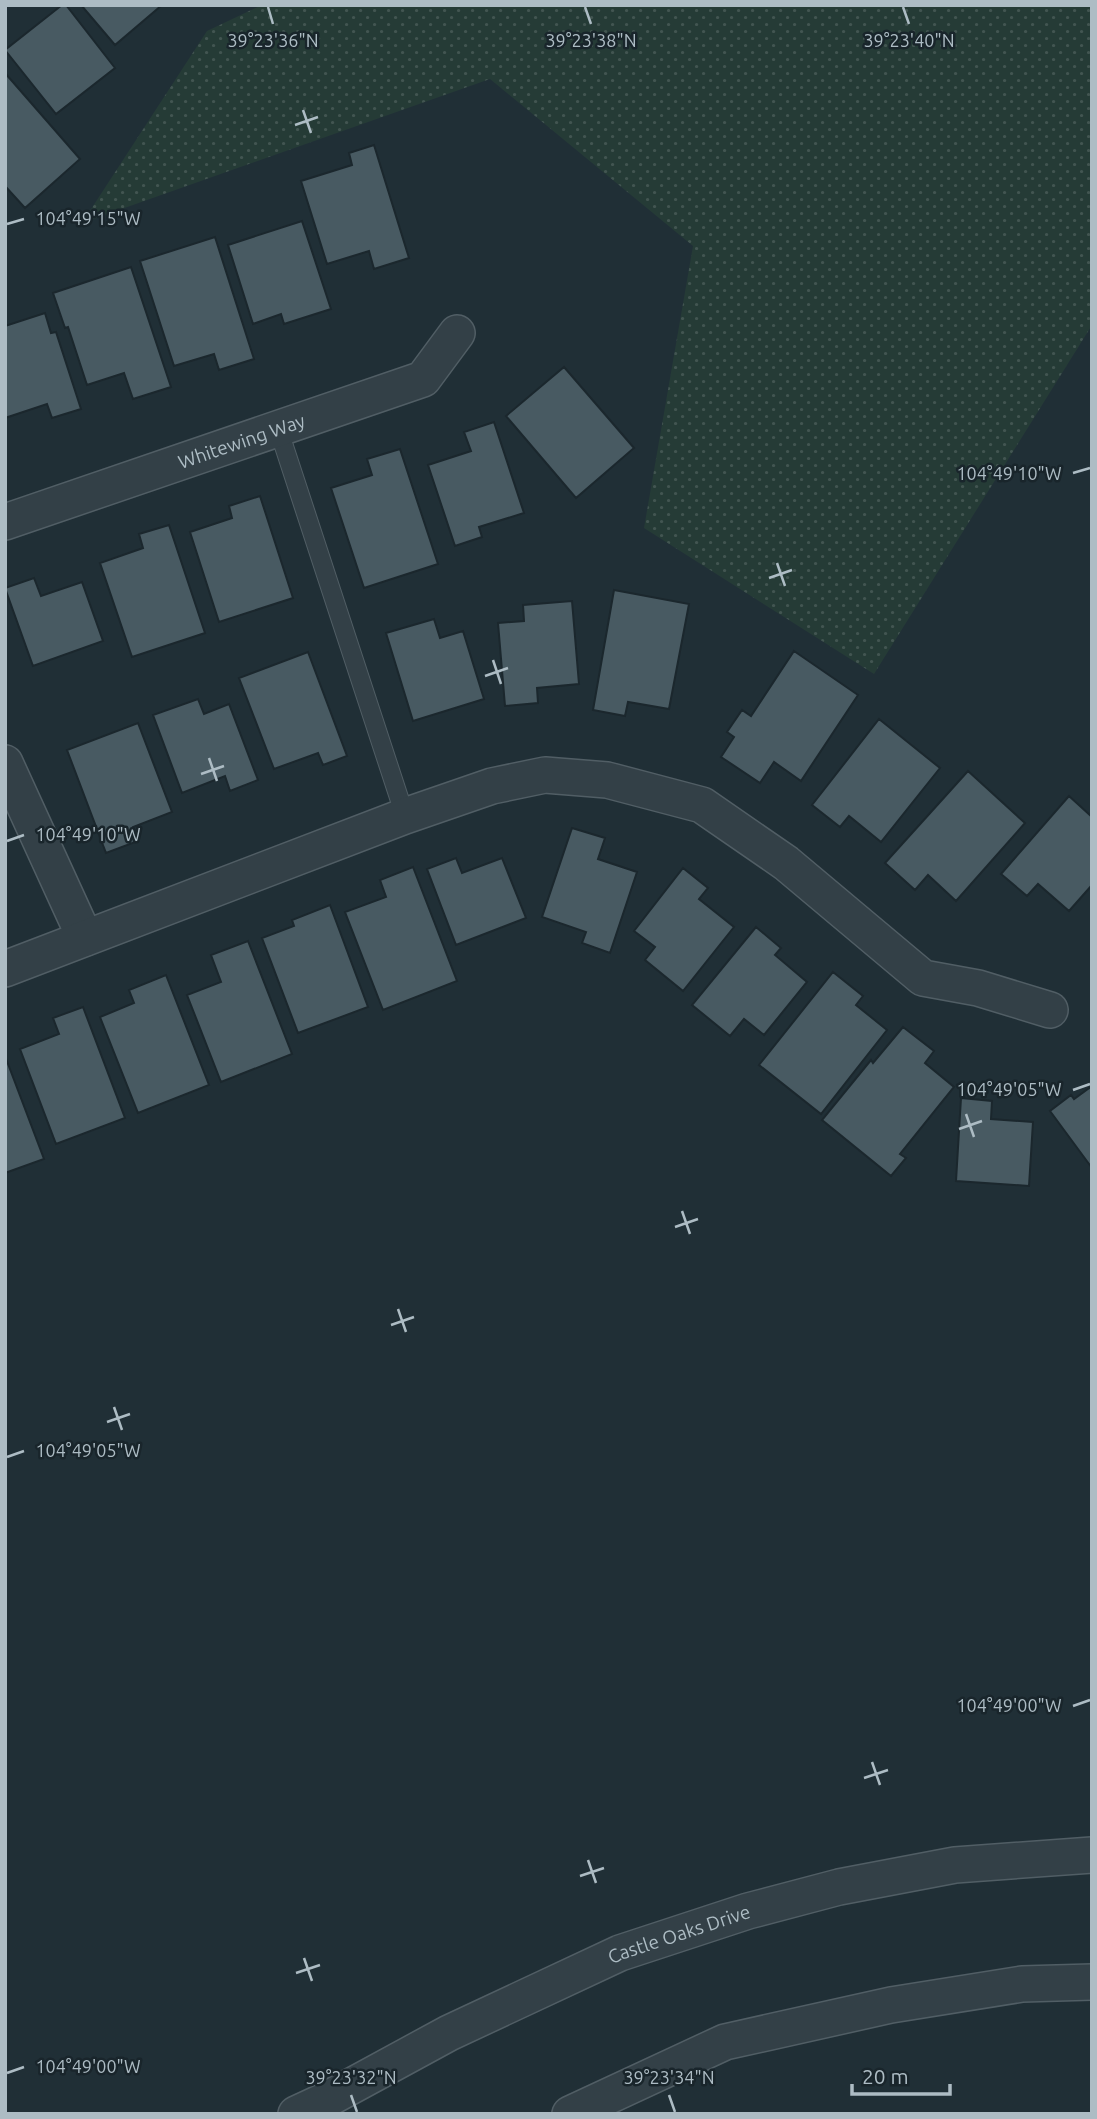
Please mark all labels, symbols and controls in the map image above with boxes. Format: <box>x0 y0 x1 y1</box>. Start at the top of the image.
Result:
text: 39°23'36"N <box>227 30 319 50</box>
text: 39°23'38"N <box>545 30 637 50</box>
text: 39°23'40"N <box>863 30 955 50</box>
text: 104°49'15"W <box>35 208 141 228</box>
street label: Whitewing Way <box>175 409 308 473</box>
text: 104°49'10"W <box>956 463 1062 483</box>
text: 104°49'10"W <box>35 824 141 844</box>
text: 104°49'05"W <box>956 1079 1062 1099</box>
text: 104°49'05"W <box>35 1440 141 1460</box>
text: 104°49'00"W <box>956 1695 1062 1715</box>
street label: Castle Oaks Drive <box>604 1900 753 1968</box>
scale bar <box>852 2052 950 2096</box>
text: 104°49'00"W <box>35 2056 141 2076</box>
text: 20 m <box>862 2064 909 2088</box>
text: 39°23'32"N <box>305 2067 397 2087</box>
text: 39°23'34"N <box>623 2067 715 2087</box>

